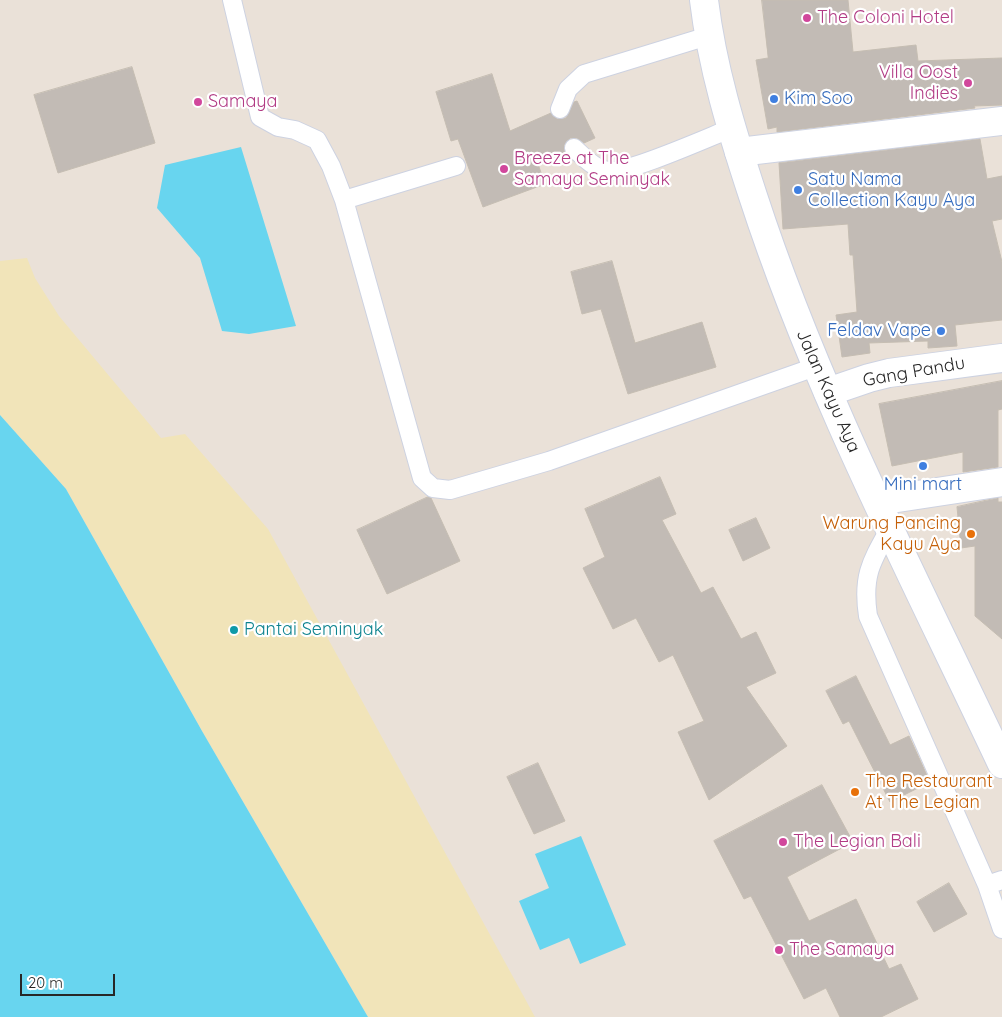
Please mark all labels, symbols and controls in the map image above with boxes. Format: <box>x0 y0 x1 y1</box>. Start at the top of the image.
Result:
place label: The Coloni Hotel <box>817 7 954 29</box>
marker: The Coloni Hotel <box>801 12 813 24</box>
place label: Villa Oost Indies <box>879 62 958 104</box>
marker: Villa Oost Indies <box>962 77 974 89</box>
place label: Kim Soo <box>784 88 853 110</box>
place label: Samaya <box>208 91 277 113</box>
marker: Kim Soo <box>768 93 780 105</box>
marker: Samaya <box>192 96 204 108</box>
place label: Breeze at The Samaya Seminyak <box>514 148 670 190</box>
marker: Breeze at The Samaya Seminyak <box>498 163 510 175</box>
place label: Satu Nama Collection Kayu Aya <box>808 169 975 212</box>
marker: Satu Nama Collection Kayu Aya <box>792 184 804 196</box>
place label: Feldav Vape <box>827 320 931 342</box>
marker: Feldav Vape <box>935 325 947 337</box>
street label: Jalan Kayu Aya <box>791 326 865 456</box>
street label: Gang Pandu <box>861 352 967 392</box>
marker: Mini mart <box>917 460 929 472</box>
place label: Mini mart <box>884 474 962 496</box>
place label: Warung Pancing Kayu Aya <box>822 513 961 556</box>
marker: Warung Pancing Kayu Aya <box>965 528 977 540</box>
place label: Pantai Seminyak <box>244 619 383 641</box>
marker: Pantai Seminyak <box>228 624 240 636</box>
place label: The Restaurant At The Legian <box>865 771 993 814</box>
marker: The Restaurant At The Legian <box>849 786 861 798</box>
place label: The Legian Bali <box>793 831 921 853</box>
marker: The Legian Bali <box>777 836 789 848</box>
place label: The Samaya <box>789 939 895 961</box>
marker: The Samaya <box>773 944 785 956</box>
scale bar <box>22 964 118 996</box>
text: 20 m <box>28 973 63 992</box>

